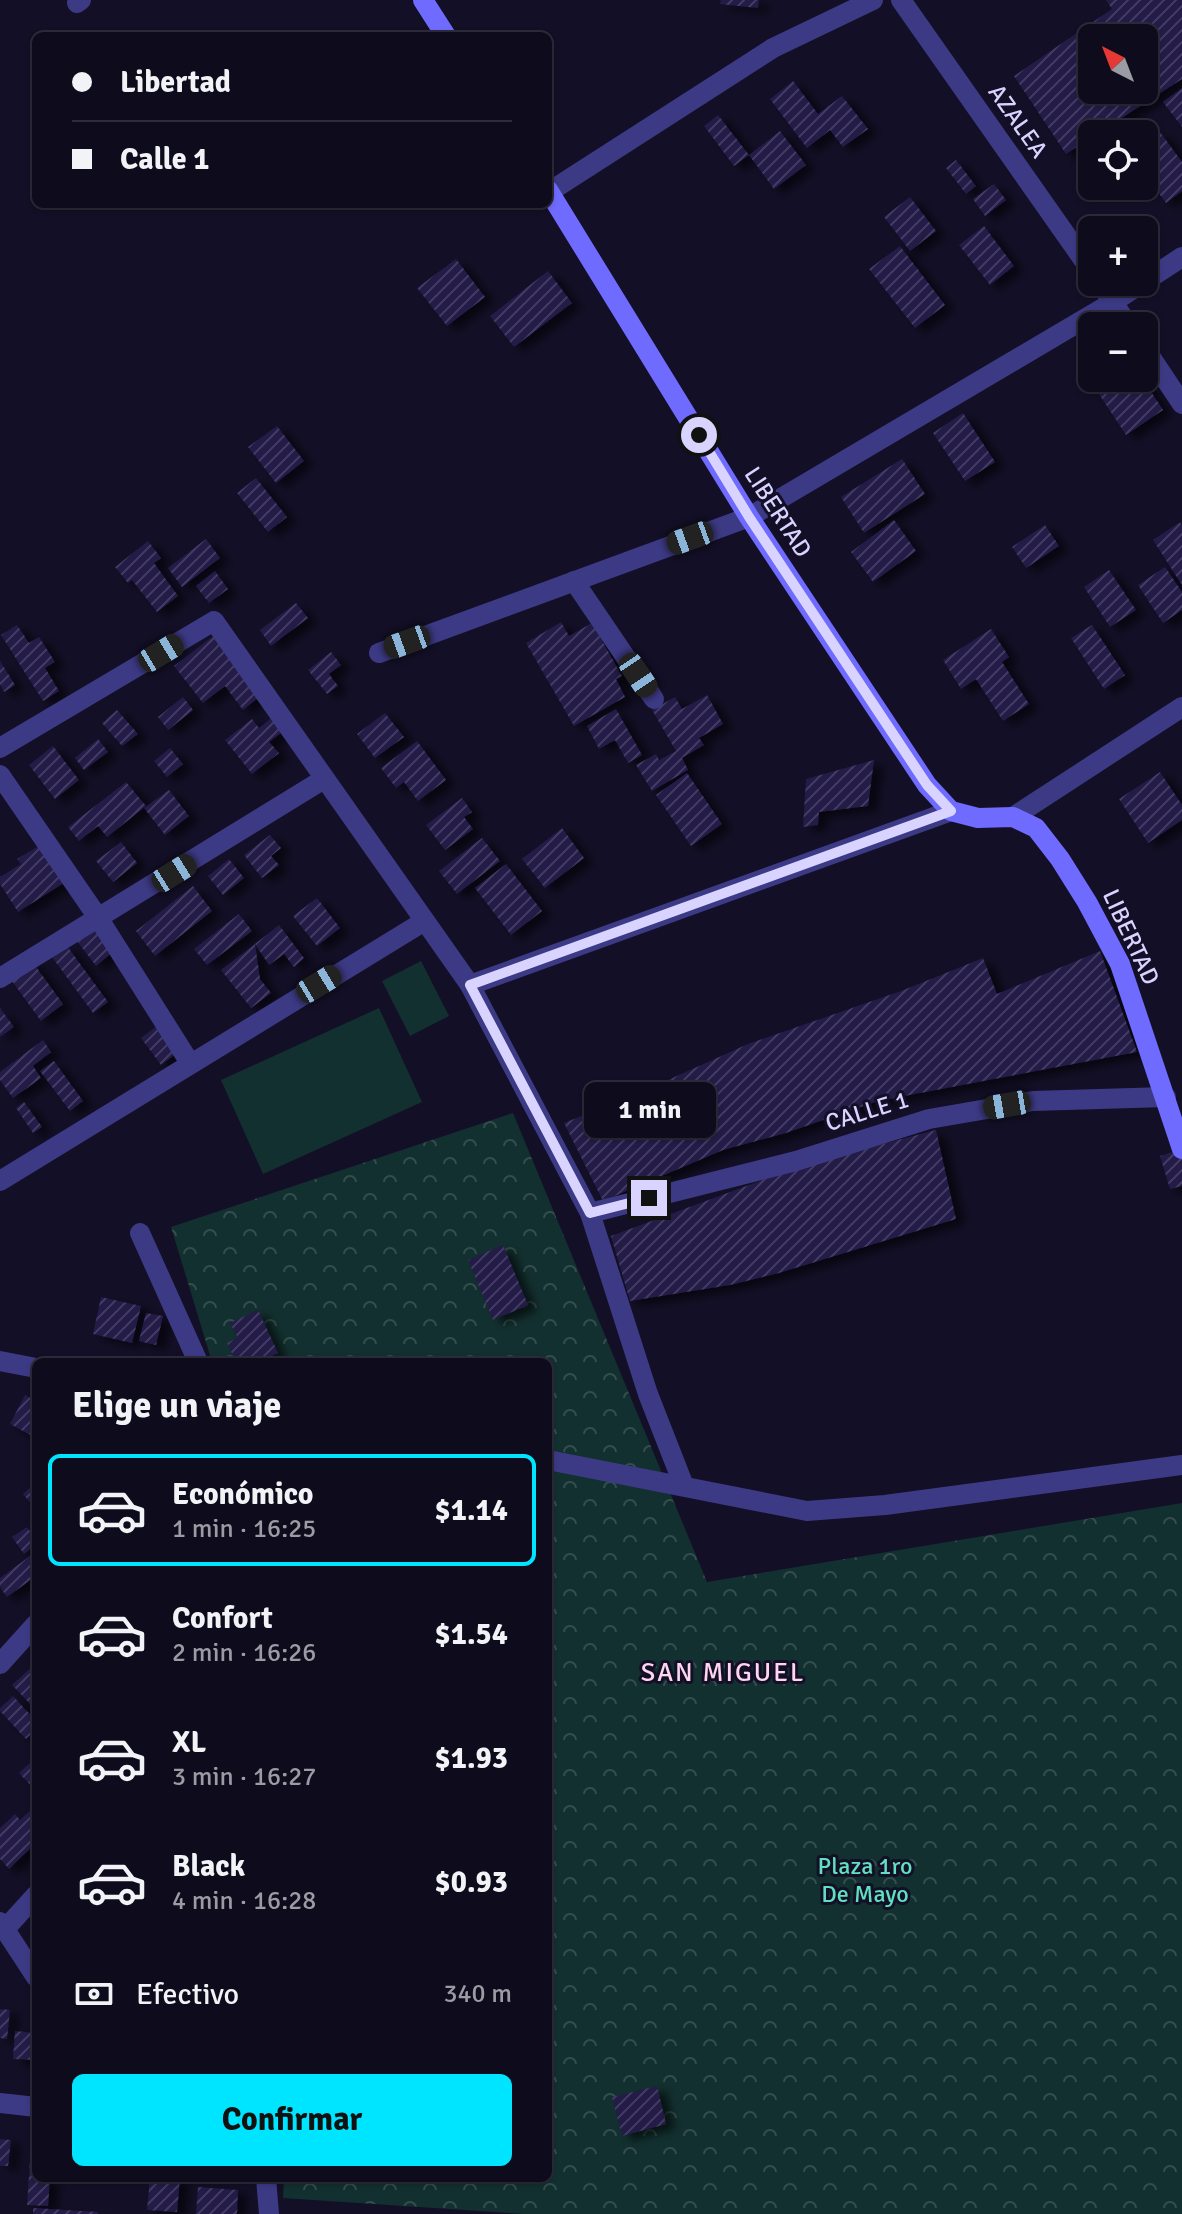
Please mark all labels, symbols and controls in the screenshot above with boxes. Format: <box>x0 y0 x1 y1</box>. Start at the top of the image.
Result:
north arrow <box>1078 24 1158 104</box>
map controls <box>1078 24 1158 392</box>
text: Libertad <box>120 64 231 101</box>
street label: AZALEA <box>982 78 1054 164</box>
button: locate <box>1078 120 1158 200</box>
text: Calle 1 <box>120 141 210 178</box>
button: + <box>1078 216 1158 296</box>
button: − <box>1078 312 1158 392</box>
route start <box>681 417 717 453</box>
street label: LIBERTAD <box>738 461 818 563</box>
car <box>663 519 717 557</box>
car <box>380 623 434 661</box>
car <box>134 630 188 676</box>
car <box>615 648 661 702</box>
car <box>147 850 201 896</box>
street label: LIBERTAD <box>1096 884 1166 990</box>
car <box>292 961 346 1007</box>
callout: 1 min <box>583 1082 715 1138</box>
street label: CALLE 1 <box>822 1084 912 1138</box>
car <box>981 1089 1033 1121</box>
text: 1 min <box>619 1094 681 1126</box>
route end <box>631 1180 667 1216</box>
text: Elige un viaje <box>72 1383 281 1428</box>
icon: car <box>76 1474 148 1546</box>
text: Económico <box>172 1476 314 1513</box>
text: $1.14 <box>435 1492 508 1529</box>
text: 1 min · 16:25 <box>172 1513 316 1545</box>
icon: car <box>76 1598 148 1670</box>
text: Confort <box>172 1600 273 1637</box>
text: $1.54 <box>435 1616 508 1653</box>
text: 2 min · 16:26 <box>172 1637 316 1669</box>
district label: SAN MIGUEL <box>641 1657 805 1689</box>
icon: car <box>76 1722 148 1794</box>
text: XL <box>172 1724 206 1761</box>
text: $1.93 <box>435 1740 508 1777</box>
text: 3 min · 16:27 <box>172 1761 316 1793</box>
icon: car <box>76 1846 148 1918</box>
text: Black <box>172 1848 245 1885</box>
park label: Plaza 1ro De Mayo <box>818 1851 912 1909</box>
text: $0.93 <box>435 1864 508 1901</box>
text: 4 min · 16:28 <box>172 1885 316 1917</box>
icon: cash <box>72 1972 116 2016</box>
text: Efectivo <box>136 1976 239 2013</box>
text: 340 m <box>443 1978 512 2010</box>
button: Confirmar <box>72 2074 512 2166</box>

